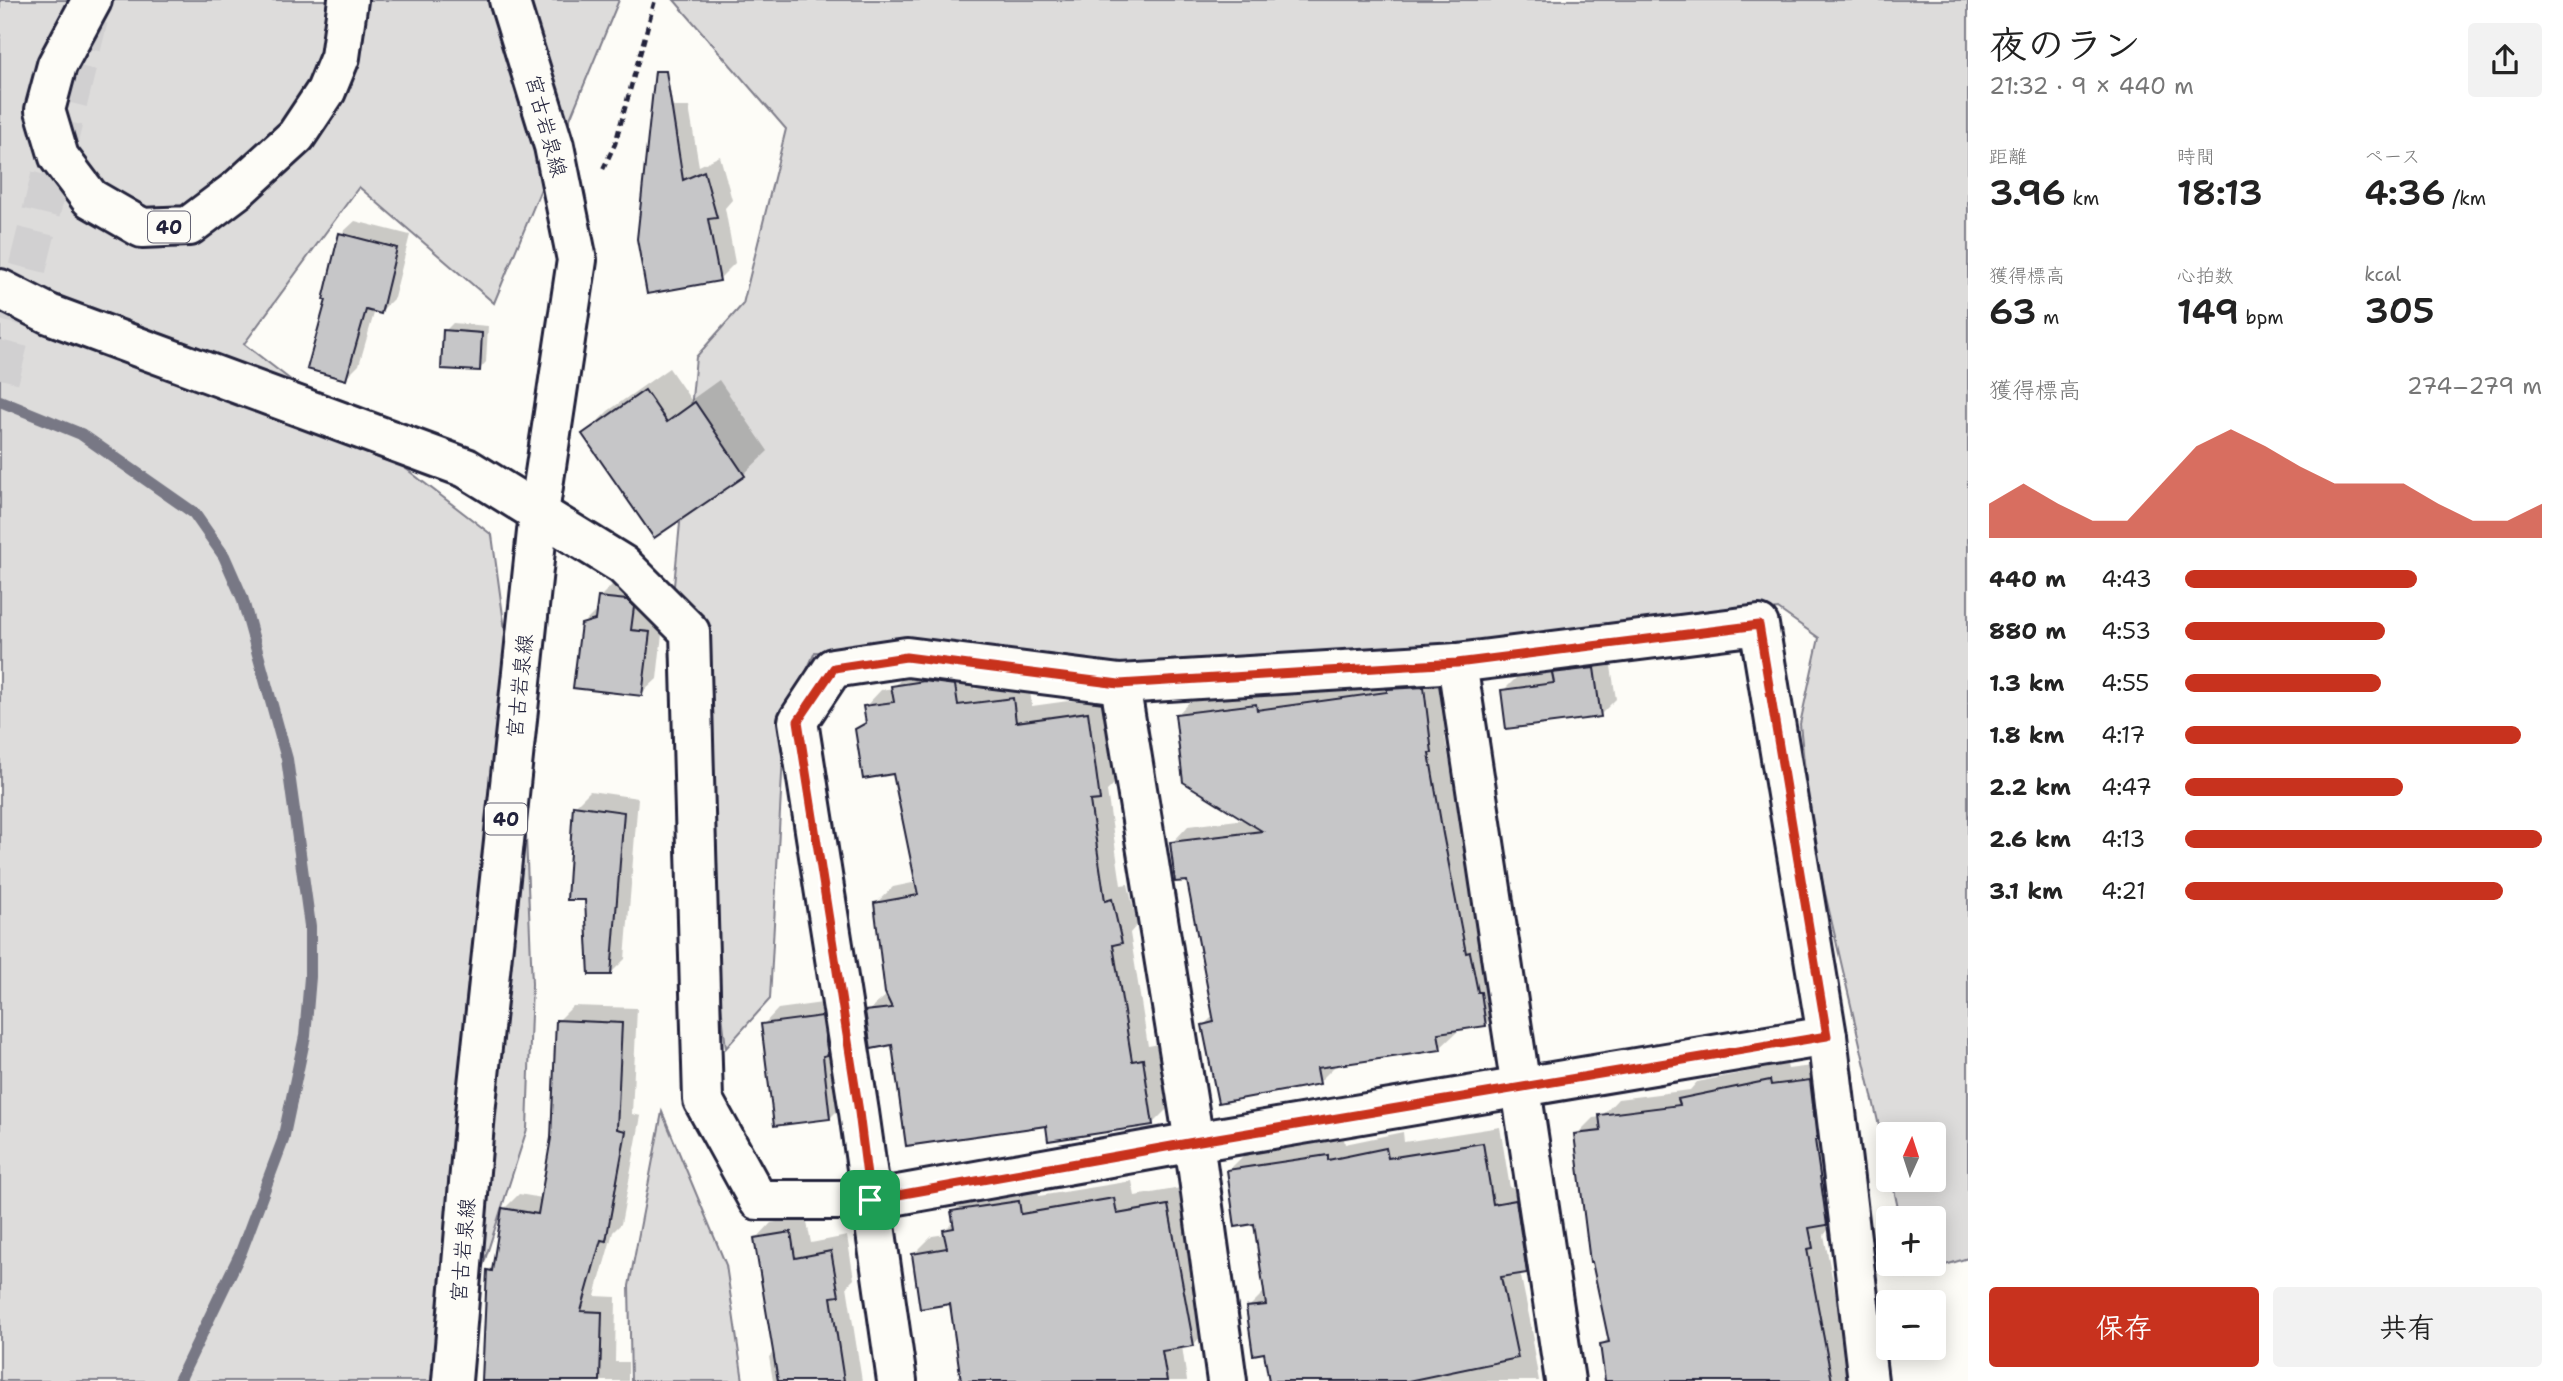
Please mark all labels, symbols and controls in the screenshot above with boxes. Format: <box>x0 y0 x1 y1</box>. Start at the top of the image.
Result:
text: 夜のラン <box>1989 19 2141 70</box>
button: share <box>2468 23 2542 97</box>
text: 21:32 · 9 × 440 m <box>1989 71 2194 101</box>
street label: 宮古岩泉線 <box>519 72 573 180</box>
text: 距離 <box>1989 144 2027 169</box>
text: 時間 <box>2177 144 2215 169</box>
text: ペース <box>2364 144 2420 169</box>
text: 3.96 <box>1989 169 2066 216</box>
text: 18:13 <box>2177 169 2263 216</box>
text: 4:36 <box>2364 169 2446 216</box>
text: km <box>2066 186 2100 211</box>
text: /km <box>2446 186 2486 211</box>
road number: 40 <box>148 212 190 243</box>
text: kcal <box>2364 262 2401 287</box>
text: 獲得標高 <box>1989 263 2065 288</box>
text: 心拍数 <box>2177 263 2234 288</box>
text: 305 <box>2364 287 2435 334</box>
text: 63 <box>1989 288 2037 335</box>
text: 149 <box>2177 288 2239 335</box>
text: m <box>2037 305 2059 330</box>
text: bpm <box>2239 305 2284 330</box>
text: 274–279 m <box>2407 371 2542 401</box>
text: 獲得標高 <box>1989 375 2081 405</box>
text: 440 m <box>1989 564 2066 594</box>
text: 4:43 <box>2101 564 2152 594</box>
text: 880 m <box>1989 616 2066 646</box>
text: 4:53 <box>2101 616 2151 646</box>
street label: 宮古岩泉線 <box>501 632 539 740</box>
text: 1.3 km <box>1989 668 2064 698</box>
text: 4:55 <box>2101 668 2149 698</box>
text: 1.8 km <box>1989 720 2064 750</box>
text: 4:17 <box>2101 720 2145 750</box>
text: 2.2 km <box>1989 772 2071 802</box>
text: 4:47 <box>2101 772 2152 802</box>
road number: 40 <box>485 804 527 834</box>
text: 2.6 km <box>1989 824 2071 854</box>
text: 4:13 <box>2101 824 2145 854</box>
text: 3.1 km <box>1989 876 2063 906</box>
text: 4:21 <box>2101 876 2146 906</box>
north arrow <box>1876 1122 1946 1192</box>
map controls <box>1876 1122 1946 1360</box>
pin <box>840 1170 900 1230</box>
icon: arrive <box>851 1181 889 1219</box>
street label: 宮古岩泉線 <box>444 1196 482 1304</box>
button: + <box>1876 1206 1946 1276</box>
button: 保存 <box>1989 1287 2259 1367</box>
button: 共有 <box>2273 1287 2542 1367</box>
button: − <box>1876 1290 1946 1360</box>

